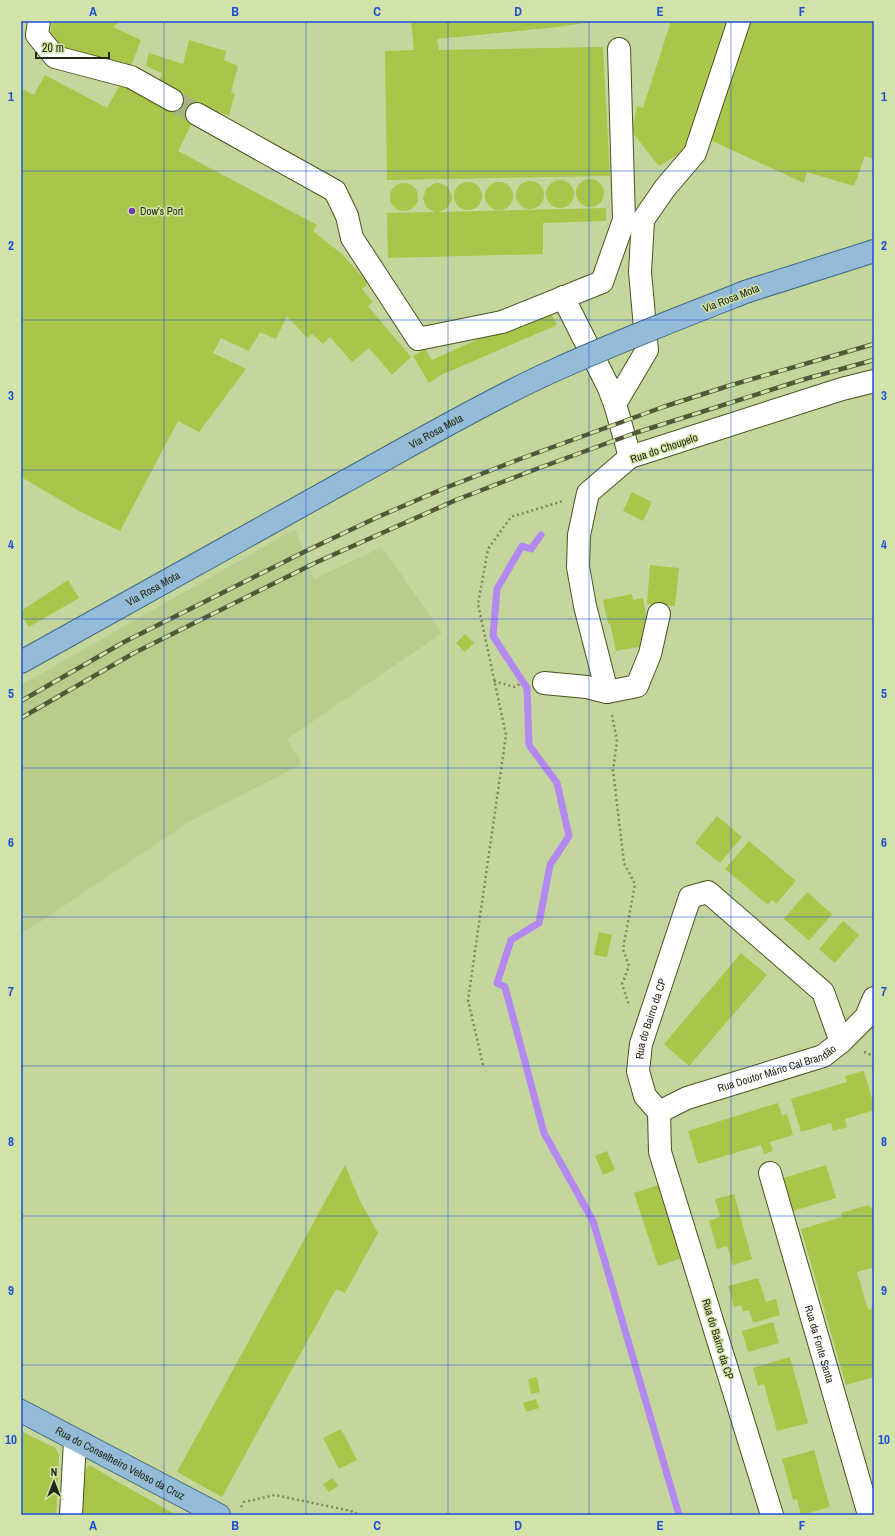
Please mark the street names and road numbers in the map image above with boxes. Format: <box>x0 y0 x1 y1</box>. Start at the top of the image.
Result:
street label: Via Rosa Mota <box>701 281 761 315</box>
street label: Via Rosa Mota <box>406 411 465 452</box>
street label: Rua do Choupelo <box>629 430 699 466</box>
street label: Via Rosa Mota <box>123 568 182 609</box>
street label: Rua do Bairro da CP <box>632 977 669 1060</box>
street label: Rua Doutor Mário Cal Brandão <box>716 1041 839 1095</box>
street label: Rua do Bairro da CP <box>699 1297 737 1381</box>
street label: Rua da Fonte Santa <box>802 1303 837 1385</box>
street label: Rua do Conselheiro Veloso da Cruz <box>53 1423 188 1503</box>

